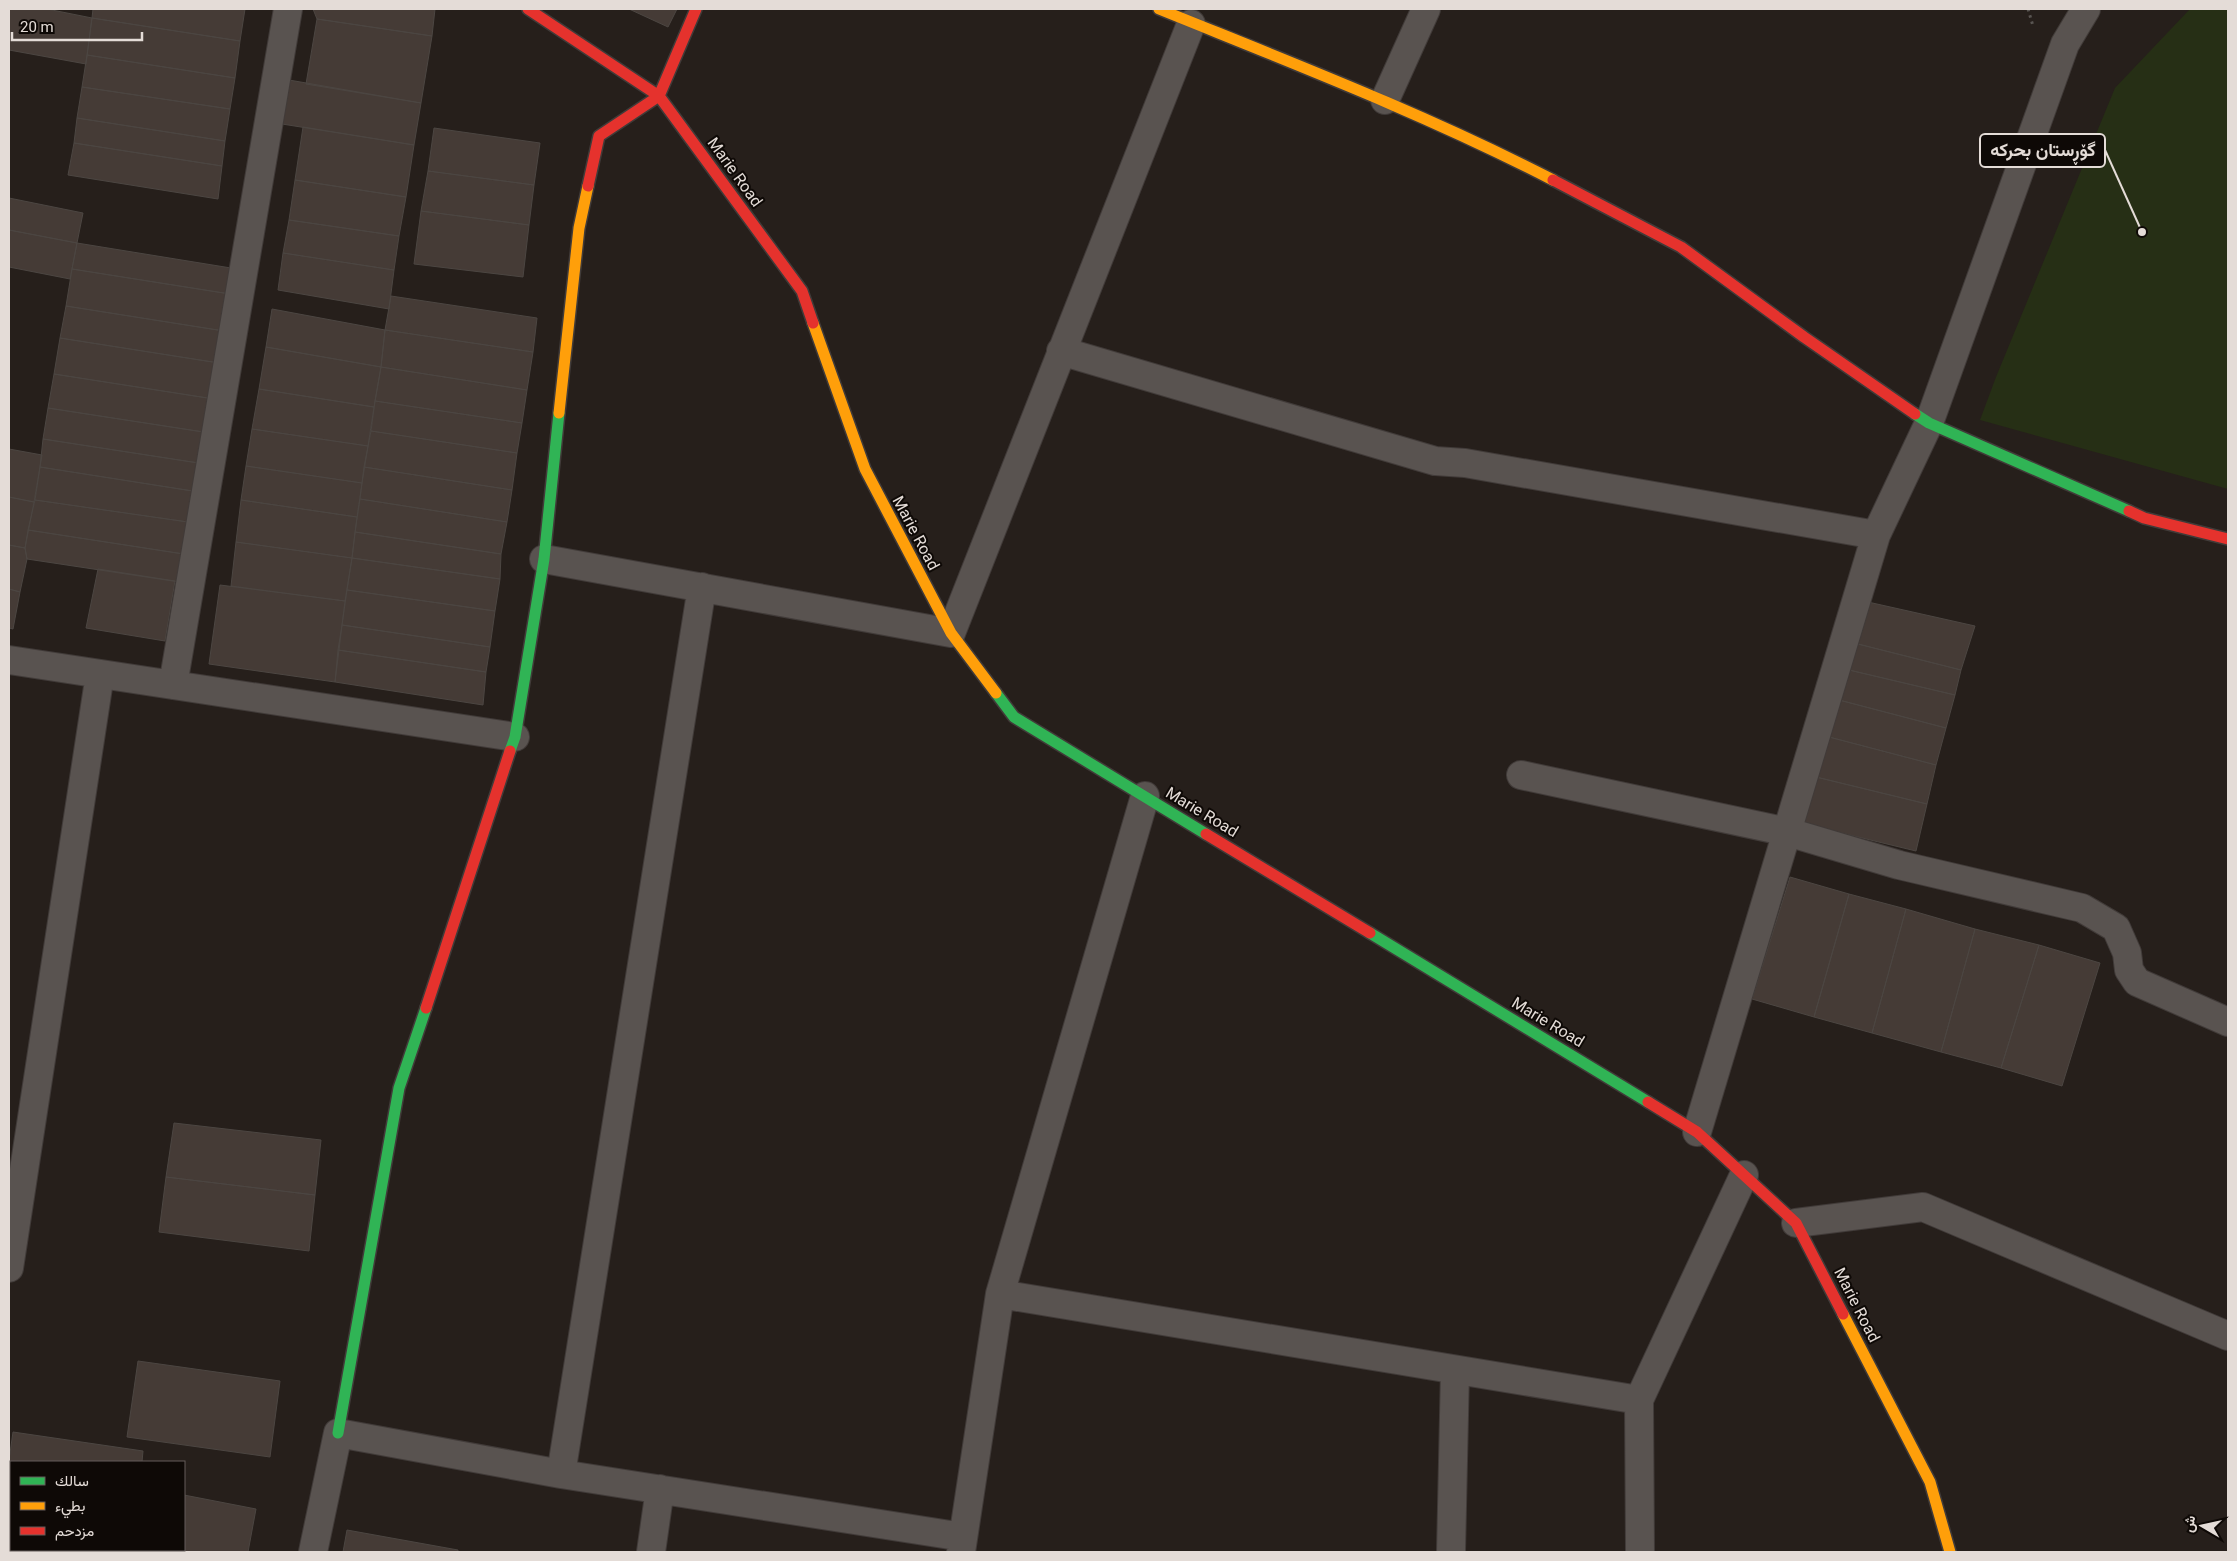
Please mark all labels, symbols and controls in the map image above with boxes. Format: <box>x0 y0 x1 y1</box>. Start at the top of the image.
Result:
scale bar <box>12 10 142 42</box>
text: 20 m <box>20 18 54 36</box>
street label: Marie Road <box>703 134 767 210</box>
callout: گۆڕستان بحركه‌ <box>1980 134 2105 167</box>
text: گۆڕستان بحركه‌ <box>1990 139 2096 165</box>
street label: Marie Road <box>889 493 943 573</box>
street label: Marie Road <box>1162 783 1242 841</box>
street label: Marie Road <box>1508 993 1588 1051</box>
street label: Marie Road <box>1830 1265 1884 1345</box>
legend <box>10 1461 185 1551</box>
text: سالك <box>55 1472 89 1490</box>
text: بطيء <box>55 1497 85 1519</box>
north arrow <box>2177 1501 2227 1551</box>
text: ش <box>2180 1514 2199 1534</box>
text: مزدحم <box>55 1522 94 1541</box>

